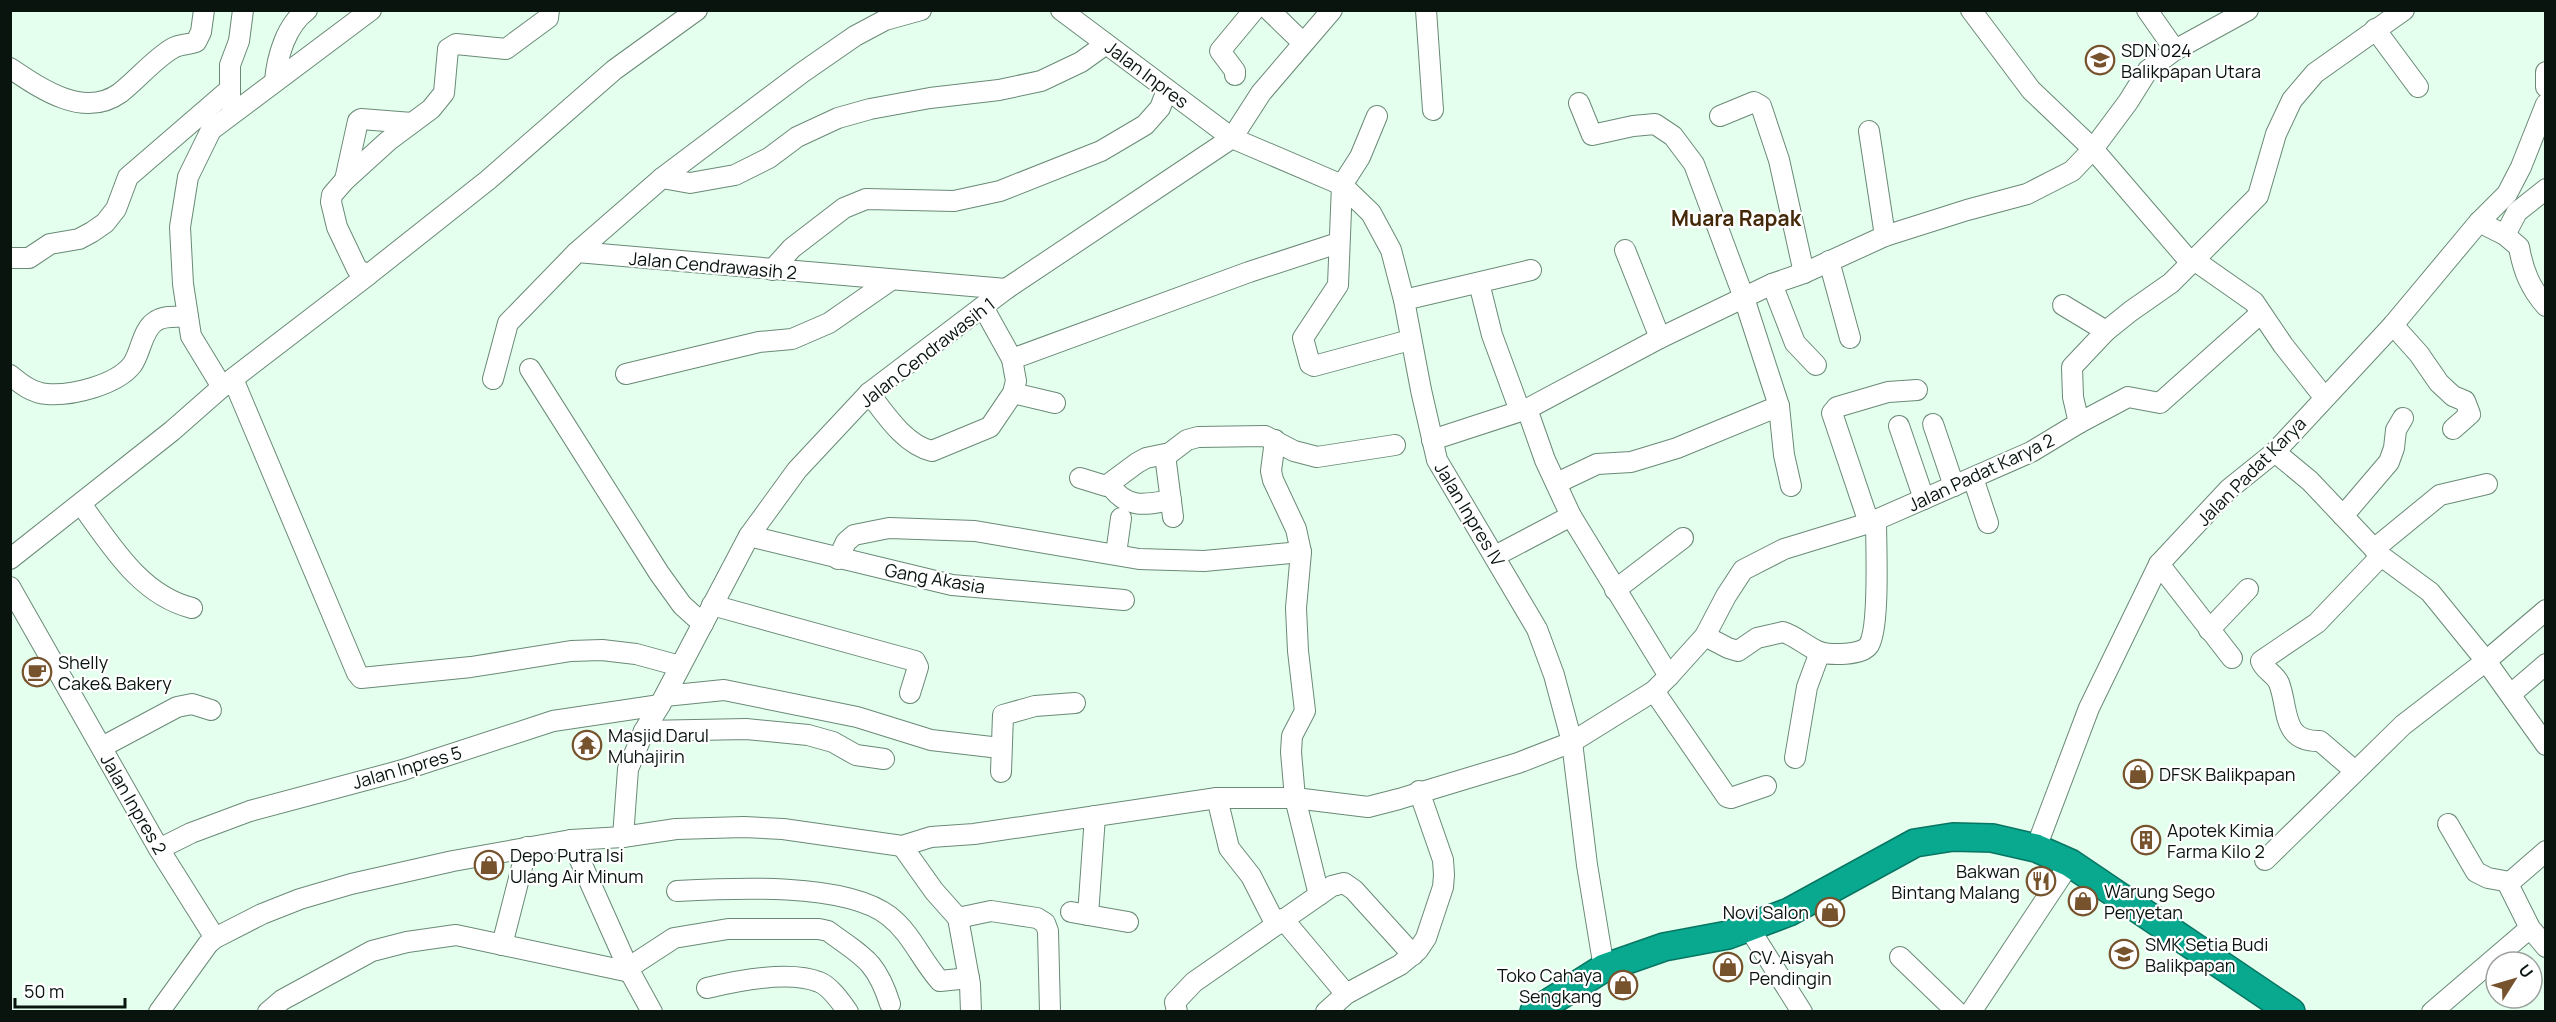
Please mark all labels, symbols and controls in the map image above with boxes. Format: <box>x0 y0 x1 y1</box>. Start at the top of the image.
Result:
street label: Jalan Inpres <box>1100 35 1194 113</box>
place label: SDN 024 Balikpapan Utara <box>2121 38 2261 83</box>
school or university icon: SDN 024 Balikpapan Utara <box>2084 44 2116 76</box>
district label: Muara Rapak <box>1671 204 1802 232</box>
street label: Jalan Cendrawasih 2 <box>628 246 798 284</box>
street label: Jalan Cendrawasih 1 <box>854 292 1000 412</box>
street label: Jalan Padat Karya <box>2191 411 2311 531</box>
street label: Jalan Padat Karya 2 <box>1904 428 2058 516</box>
street label: Jalan Inpres IV <box>1429 458 1511 571</box>
street label: Gang Akasia <box>883 557 987 599</box>
place label: Shelly Cake& Bakery <box>58 650 172 695</box>
cafe icon: Shelly Cake& Bakery <box>21 656 53 688</box>
place label: Masjid Darul Muhajirin <box>608 723 709 768</box>
temple icon: Masjid Darul Muhajirin <box>571 729 603 761</box>
street label: Jalan Inpres 5 <box>350 740 464 794</box>
street label: Jalan Inpres 2 <box>95 749 173 859</box>
shop icon: DFSK Balikpapan <box>2122 758 2154 790</box>
place label: DFSK Balikpapan <box>2159 762 2296 786</box>
place label: Apotek Kimia Farma Kilo 2 <box>2167 818 2274 863</box>
building icon: Apotek Kimia Farma Kilo 2 <box>2130 824 2162 856</box>
place label: Depo Putra Isi Ulang Air Minum <box>510 843 643 888</box>
shop icon: Depo Putra Isi Ulang Air Minum <box>473 849 505 881</box>
place label: Bakwan Bintang Malang <box>1891 859 2020 904</box>
restaurant icon: Bakwan Bintang Malang <box>2025 865 2057 897</box>
place label: Warung Sego Penyetan <box>2104 879 2215 924</box>
shop icon: Warung Sego Penyetan <box>2067 885 2099 917</box>
shop icon: Novi Salon <box>1814 896 1846 928</box>
place label: Novi Salon <box>1723 900 1809 924</box>
place label: SMK Setia Budi Balikpapan <box>2145 932 2268 977</box>
school or university icon: SMK Setia Budi Balikpapan <box>2108 938 2140 970</box>
place label: CV. Aisyah Pendingin <box>1749 945 1834 990</box>
north arrow <box>2484 950 2544 1010</box>
shop icon: CV. Aisyah Pendingin <box>1712 951 1744 983</box>
text: U <box>2514 960 2538 982</box>
place label: Toko Cahaya Sengkang <box>1497 963 1602 1008</box>
shop icon: Toko Cahaya Sengkang <box>1607 969 1639 1001</box>
scale bar <box>15 971 124 1009</box>
text: 50 m <box>24 979 64 1003</box>

